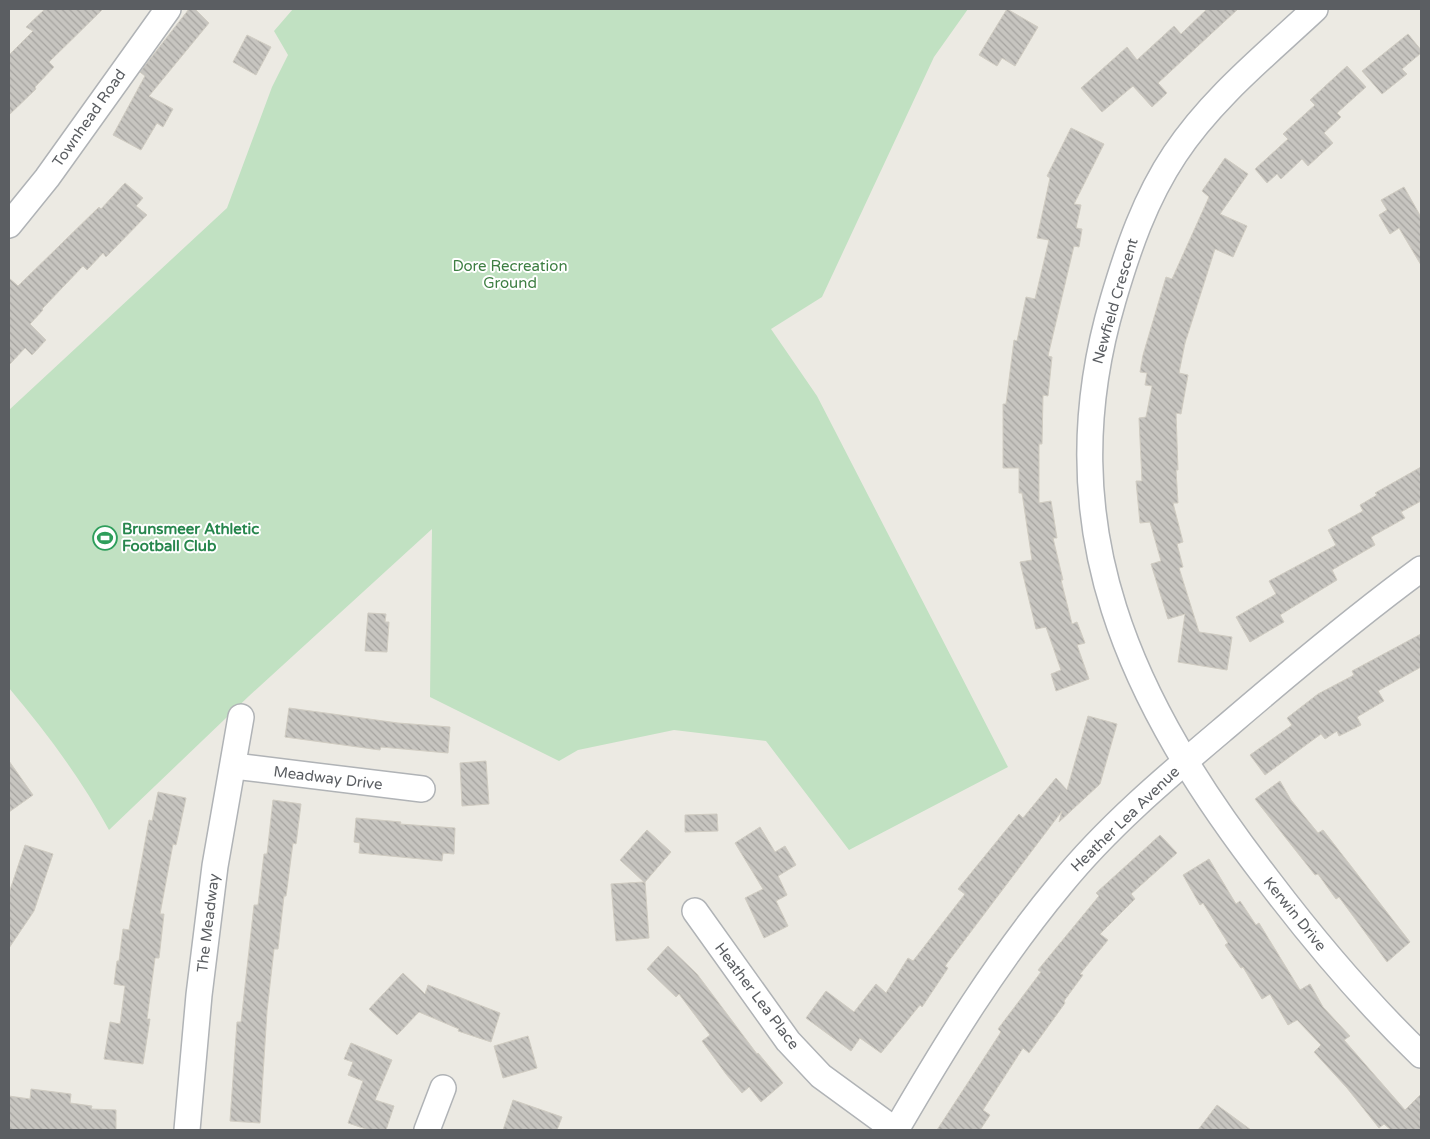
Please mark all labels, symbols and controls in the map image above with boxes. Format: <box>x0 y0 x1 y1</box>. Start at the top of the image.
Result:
street label: Townhead Road <box>49 66 129 170</box>
street label: Newfield Crescent <box>1088 236 1142 366</box>
park label: Dore Recreation Ground <box>452 257 568 292</box>
place label: Brunsmeer Athletic Football Club <box>122 520 259 555</box>
sports icon: Brunsmeer Athletic Football Club <box>92 525 118 551</box>
street label: Meadway Drive <box>272 762 384 794</box>
street label: Heather Lea Avenue <box>1067 763 1183 875</box>
street label: The Meadway <box>193 873 223 973</box>
street label: Kerwin Drive <box>1260 873 1330 955</box>
street label: Heather Lea Place <box>711 939 803 1053</box>

